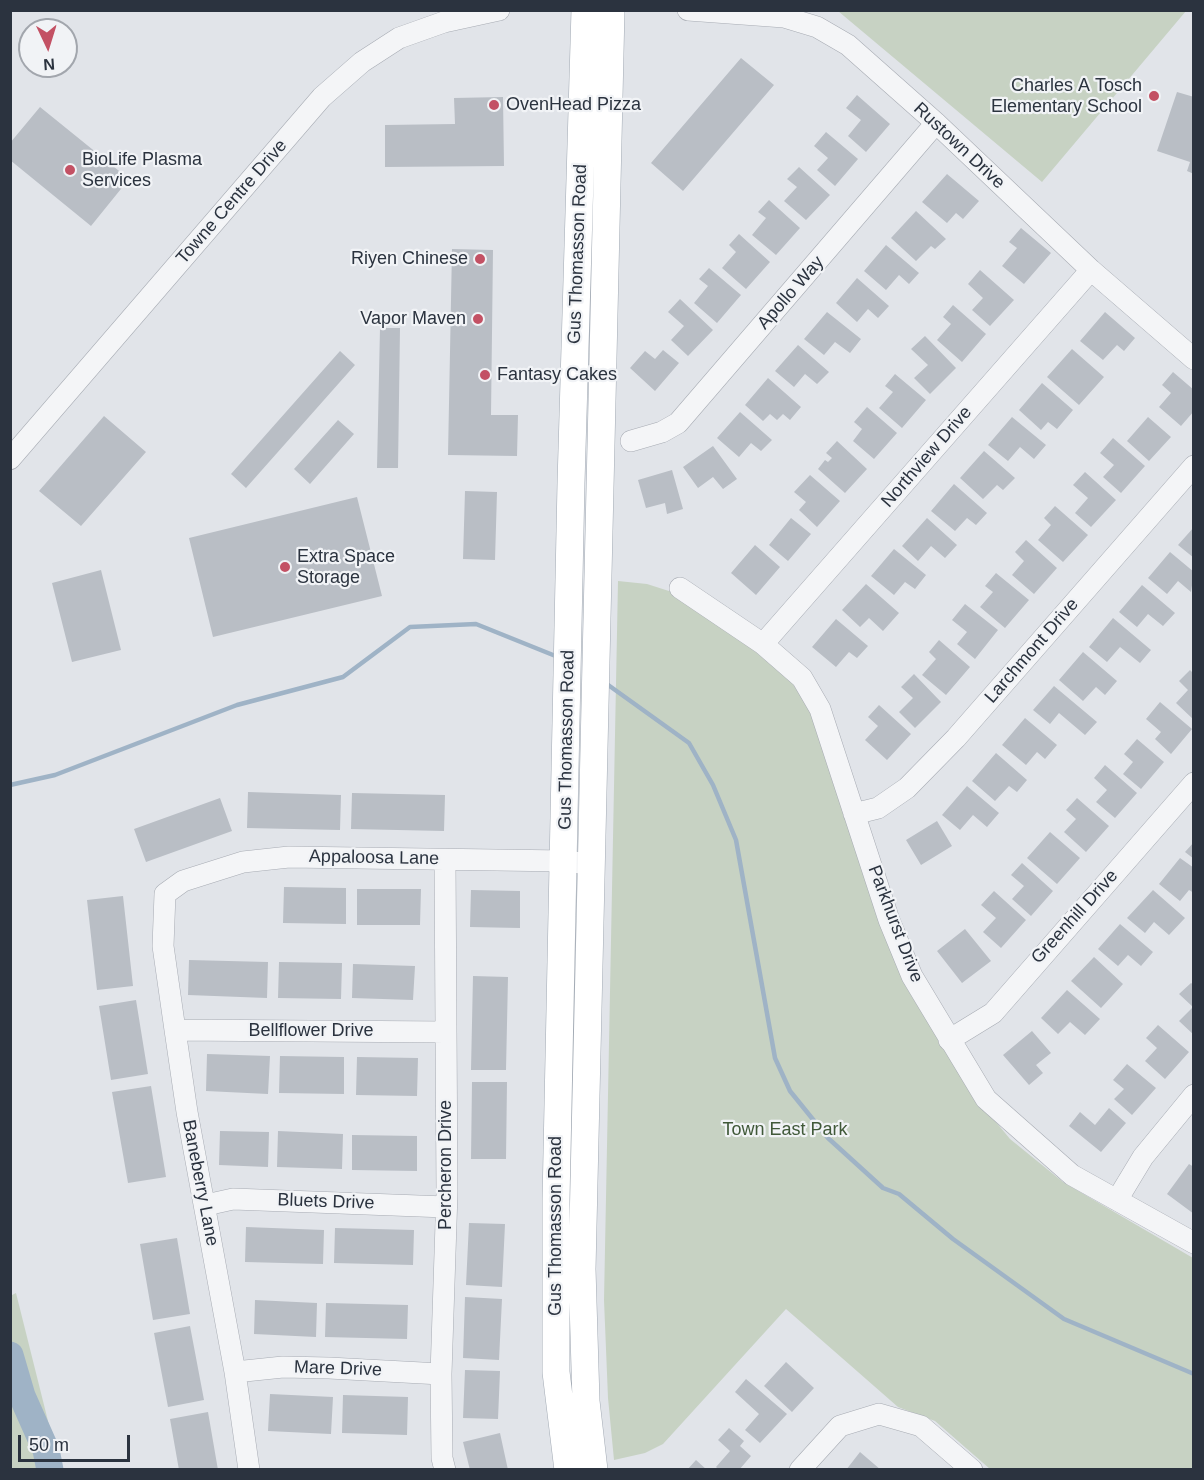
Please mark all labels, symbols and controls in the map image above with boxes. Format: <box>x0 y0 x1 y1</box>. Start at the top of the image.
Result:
north arrow <box>18 18 78 78</box>
text: N <box>43 56 56 73</box>
place label: Charles A Tosch Elementary School <box>991 75 1142 118</box>
marker: Charles A Tosch Elementary School <box>1147 89 1161 103</box>
place label: OvenHead Pizza <box>506 94 641 116</box>
marker: OvenHead Pizza <box>487 98 501 112</box>
street label: Rustown Drive <box>909 98 1009 194</box>
street label: Towne Centre Drive <box>172 135 292 269</box>
place label: BioLife Plasma Services <box>82 149 202 192</box>
marker: BioLife Plasma Services <box>63 163 77 177</box>
street label: Gus Thomasson Road <box>564 164 592 344</box>
place label: Riyen Chinese <box>351 248 468 270</box>
marker: Riyen Chinese <box>473 252 487 266</box>
street label: Apollo Way <box>753 252 829 334</box>
place label: Vapor Maven <box>360 308 466 330</box>
marker: Vapor Maven <box>471 312 485 326</box>
place label: Fantasy Cakes <box>497 364 617 386</box>
marker: Fantasy Cakes <box>478 368 492 382</box>
street label: Northview Drive <box>877 402 977 512</box>
place label: Extra Space Storage <box>297 546 395 588</box>
marker: Extra Space Storage <box>278 560 292 574</box>
street label: Larchmont Drive <box>981 594 1083 708</box>
street label: Gus Thomasson Road <box>555 650 579 830</box>
street label: Appaloosa Lane <box>309 846 439 870</box>
street label: Parkhurst Drive <box>863 862 927 986</box>
street label: Greenhill Drive <box>1027 866 1123 968</box>
street label: Bellflower Drive <box>248 1020 374 1042</box>
street label: Percheron Drive <box>435 1100 457 1230</box>
street label: Baneberry Lane <box>177 1118 223 1248</box>
park label: Town East Park <box>722 1119 848 1141</box>
street label: Gus Thomasson Road <box>545 1136 567 1316</box>
street label: Bluets Drive <box>277 1190 375 1214</box>
street label: Mare Drive <box>294 1357 382 1381</box>
scale bar <box>21 1423 134 1461</box>
text: 50 m <box>29 1435 69 1455</box>

